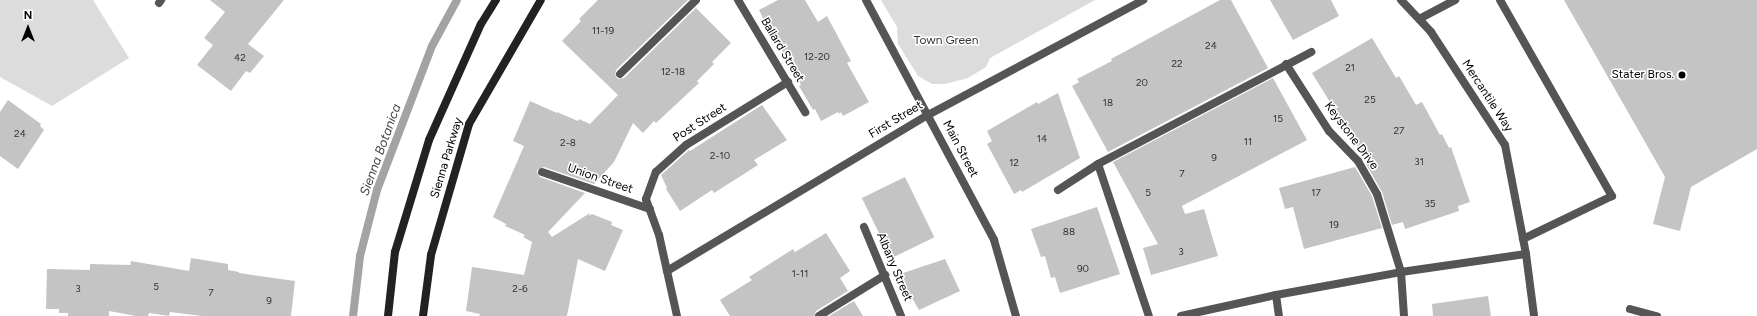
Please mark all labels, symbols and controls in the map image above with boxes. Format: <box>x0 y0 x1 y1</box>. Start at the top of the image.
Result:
north arrow <box>8 8 48 48</box>
text: N <box>24 9 32 22</box>
street label: Ballard Street <box>757 15 807 85</box>
house number: 11-19 <box>592 25 614 37</box>
park label: Town Green <box>914 34 978 48</box>
house number: 24 <box>1205 40 1217 52</box>
house number: 12-20 <box>804 51 830 63</box>
house number: 42 <box>234 52 246 64</box>
street label: Mercantile Way <box>1458 57 1516 135</box>
house number: 22 <box>1171 58 1183 70</box>
house number: 21 <box>1345 62 1355 74</box>
house number: 12-18 <box>661 66 685 78</box>
place label: Stater Bros. <box>1611 68 1674 82</box>
marker: Stater Bros. <box>1677 70 1687 80</box>
house number: 20 <box>1136 77 1148 89</box>
house number: 25 <box>1364 94 1376 106</box>
house number: 18 <box>1103 97 1113 109</box>
street label: First Street <box>867 98 925 142</box>
street label: Keystone Drive <box>1321 99 1381 173</box>
street label: Post Street <box>671 100 729 146</box>
water label: Sienna Botanica <box>357 102 405 198</box>
house number: 15 <box>1273 113 1283 125</box>
street label: Sienna Parkway <box>428 116 466 200</box>
street label: Main Street <box>939 118 981 180</box>
house number: 27 <box>1394 125 1404 137</box>
house number: 24 <box>14 128 26 140</box>
house number: 14 <box>1037 133 1047 145</box>
house number: 11 <box>1244 136 1252 148</box>
house number: 2-8 <box>560 137 576 149</box>
house number: 2-10 <box>710 150 730 162</box>
house number: 9 <box>1211 152 1217 164</box>
house number: 31 <box>1414 156 1424 168</box>
house number: 12 <box>1009 157 1019 169</box>
street label: Union Street <box>565 161 635 197</box>
house number: 7 <box>1179 168 1185 180</box>
house number: 5 <box>1145 187 1151 199</box>
house number: 17 <box>1311 187 1321 199</box>
house number: 35 <box>1424 198 1436 210</box>
house number: 19 <box>1329 219 1339 231</box>
house number: 88 <box>1063 226 1075 238</box>
street label: Albany Street <box>873 230 915 304</box>
house number: 3 <box>1178 246 1184 258</box>
house number: 90 <box>1077 263 1089 275</box>
house number: 1-11 <box>792 268 808 280</box>
house number: 5 <box>153 281 159 293</box>
house number: 3 <box>75 283 81 295</box>
house number: 2-6 <box>512 283 528 295</box>
house number: 7 <box>208 287 214 299</box>
house number: 9 <box>266 295 272 307</box>

